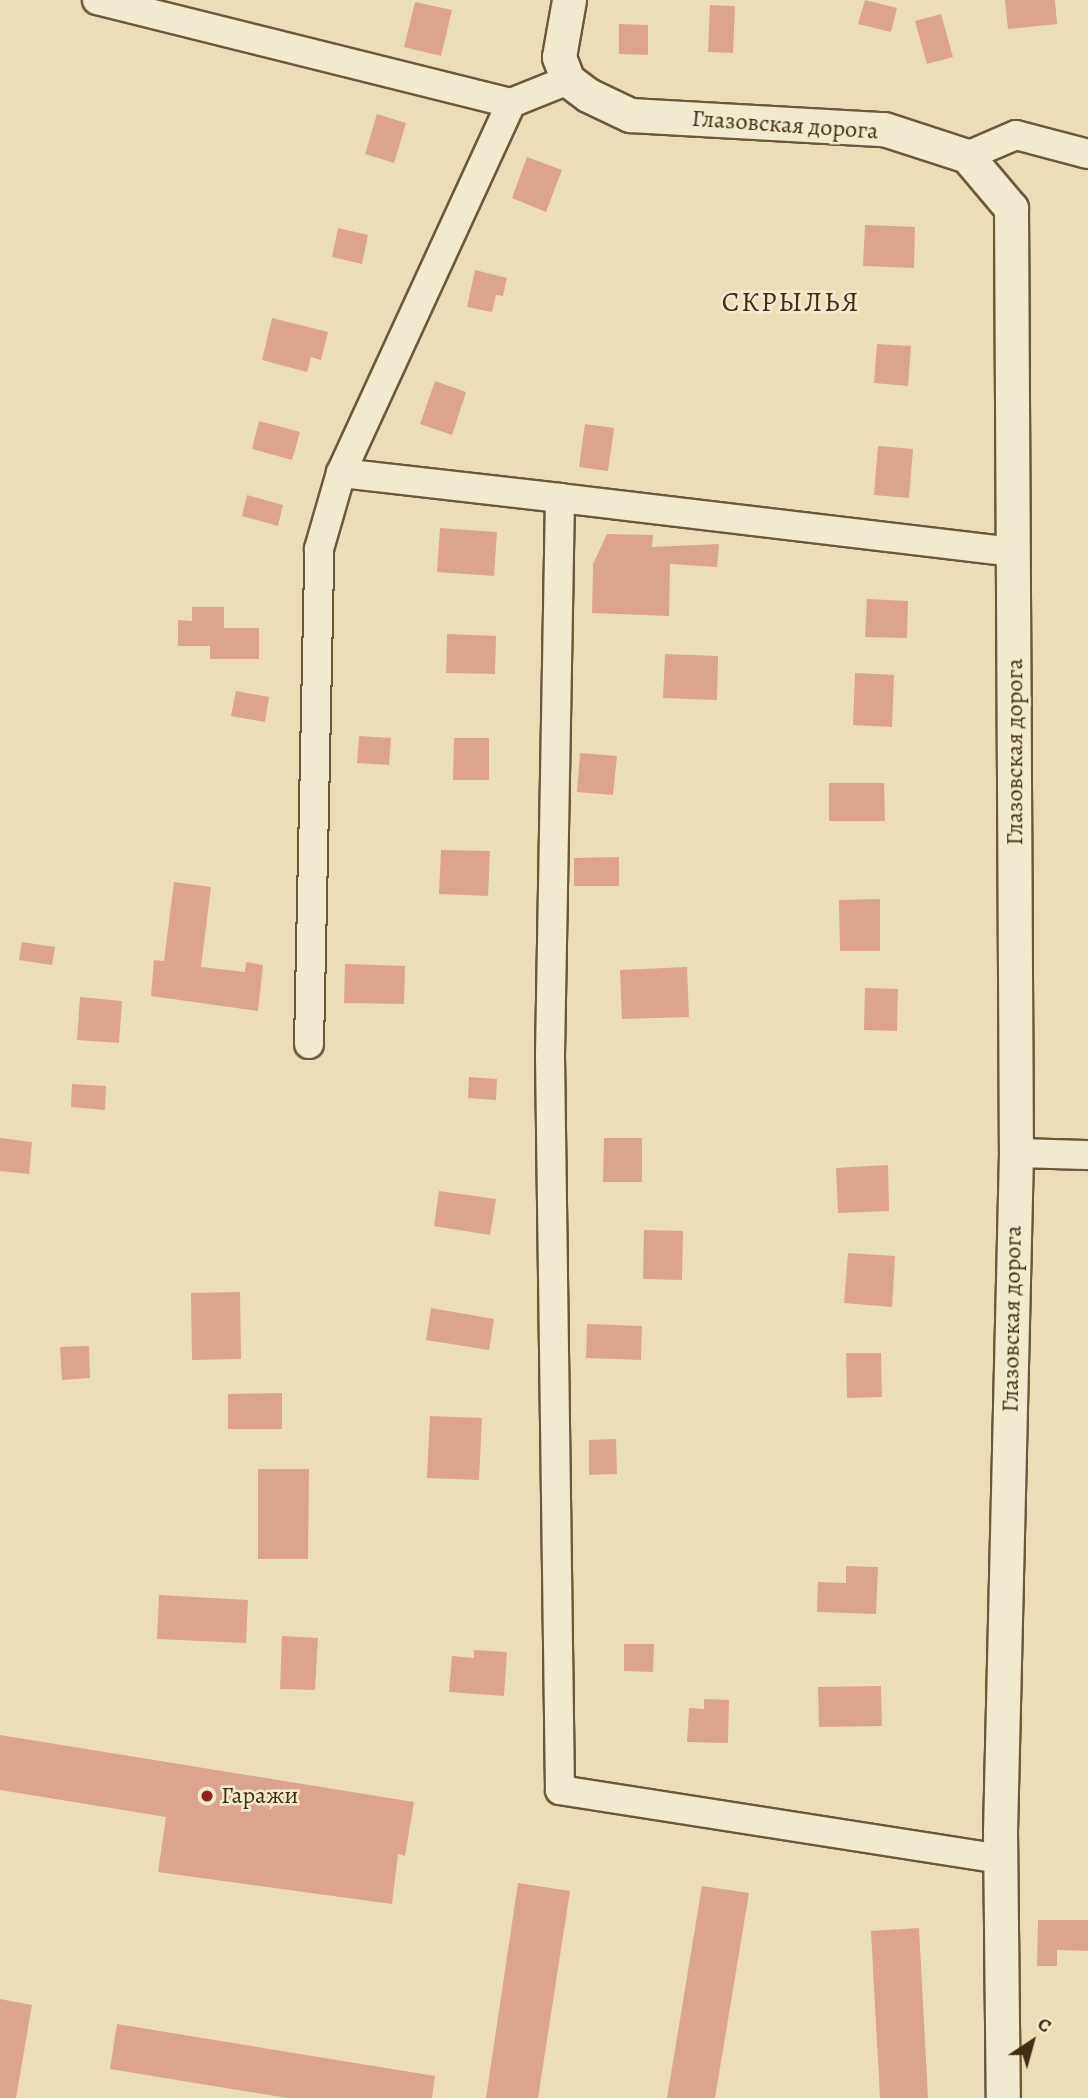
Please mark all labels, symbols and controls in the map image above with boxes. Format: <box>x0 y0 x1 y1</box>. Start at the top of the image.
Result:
street label: Глазовская дорога <box>691 104 879 146</box>
district label: СКРЫЛЬЯ <box>723 285 859 319</box>
street label: Глазовская дорога <box>1001 658 1029 846</box>
street label: Глазовская дорога <box>996 1225 1028 1413</box>
place label: Гаражи <box>221 1782 298 1810</box>
marker: Гаражи <box>199 1788 215 1804</box>
north arrow <box>997 2007 1067 2077</box>
text: С <box>1032 2011 1057 2039</box>

